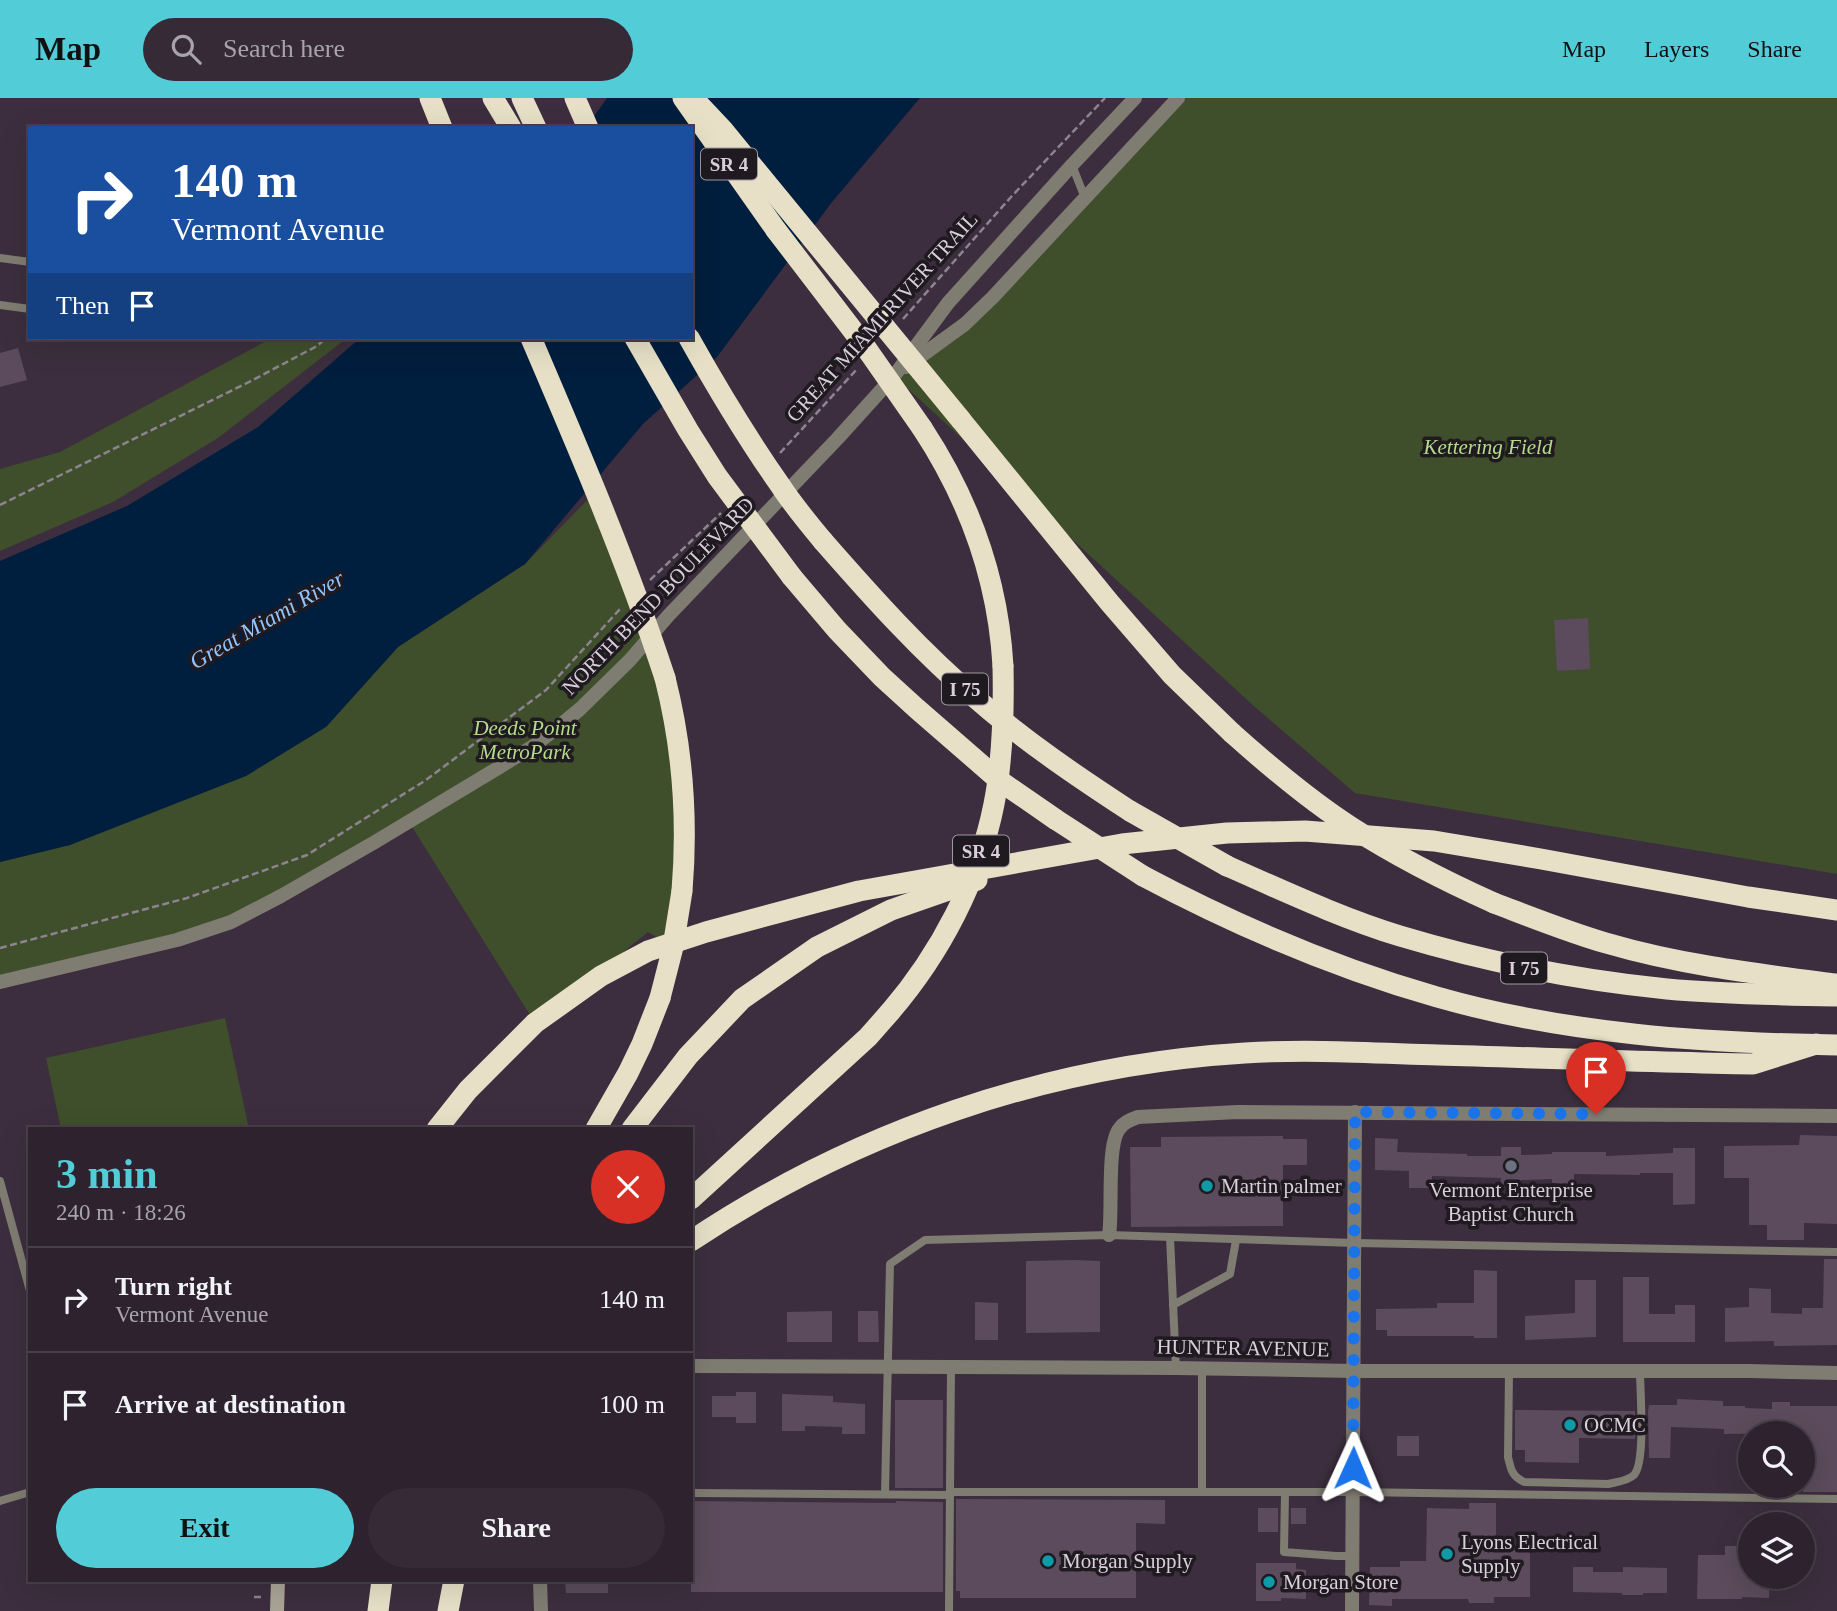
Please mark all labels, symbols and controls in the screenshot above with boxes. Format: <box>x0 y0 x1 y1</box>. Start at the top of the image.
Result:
search box <box>143 18 633 81</box>
icon: search <box>167 30 205 68</box>
text: Map <box>35 31 101 67</box>
text: Search here <box>223 34 345 63</box>
text: Map <box>1562 36 1606 62</box>
text: Layers <box>1644 36 1709 62</box>
text: Share <box>1747 36 1802 62</box>
road number: SR 4 <box>701 148 757 180</box>
text: 140 m <box>171 153 298 208</box>
icon: right <box>56 154 147 245</box>
street label: GREAT MIAMI RIVER TRAIL <box>781 207 983 427</box>
text: Vermont Avenue <box>171 211 385 247</box>
icon: arrive <box>123 287 161 325</box>
text: Then <box>56 291 109 320</box>
park label: Kettering Field <box>1423 435 1553 459</box>
street label: NORTH BEND BOULEVARD <box>557 492 759 700</box>
water label: Great Miami River <box>185 565 350 674</box>
road number: I 75 <box>942 674 988 704</box>
park label: Deeds Point MetroPark <box>472 716 578 764</box>
road number: SR 4 <box>953 836 1009 866</box>
road number: I 75 <box>1501 953 1547 984</box>
pin <box>1566 1042 1626 1114</box>
icon: arrive <box>1577 1053 1615 1091</box>
button: close <box>591 1150 665 1224</box>
text: 3 min <box>56 1151 158 1197</box>
marker: Vermont Enterprise Baptist Church <box>1503 1158 1519 1174</box>
place label: Martin palmer <box>1221 1174 1342 1198</box>
marker: Martin palmer <box>1199 1178 1215 1194</box>
place label: Vermont Enterprise Baptist Church <box>1429 1178 1593 1226</box>
text: 240 m · 18:26 <box>56 1200 186 1225</box>
text: Turn right <box>115 1272 232 1301</box>
icon: right <box>56 1281 94 1319</box>
text: 140 m <box>599 1285 665 1314</box>
text: Vermont Avenue <box>115 1302 269 1327</box>
street label: HUNTER AVENUE <box>1156 1334 1330 1362</box>
icon: arrive <box>56 1386 94 1424</box>
text: Arrive at destination <box>115 1390 346 1419</box>
text: 100 m <box>599 1390 665 1419</box>
place label: OCMC <box>1584 1413 1646 1437</box>
marker: OCMC <box>1562 1417 1578 1433</box>
map controls <box>1738 1421 1815 1589</box>
button: search <box>1738 1421 1815 1498</box>
position arrow <box>1316 1431 1390 1505</box>
button: Exit <box>56 1488 354 1568</box>
button: Share <box>368 1488 665 1568</box>
button: layers <box>1738 1512 1815 1589</box>
place label: Lyons Electrical Supply <box>1461 1530 1598 1578</box>
marker: Lyons Electrical Supply <box>1439 1546 1455 1562</box>
place label: Morgan Supply <box>1062 1549 1193 1573</box>
marker: Morgan Supply <box>1040 1553 1056 1569</box>
place label: Morgan Store <box>1283 1570 1399 1594</box>
marker: Morgan Store <box>1261 1574 1277 1590</box>

